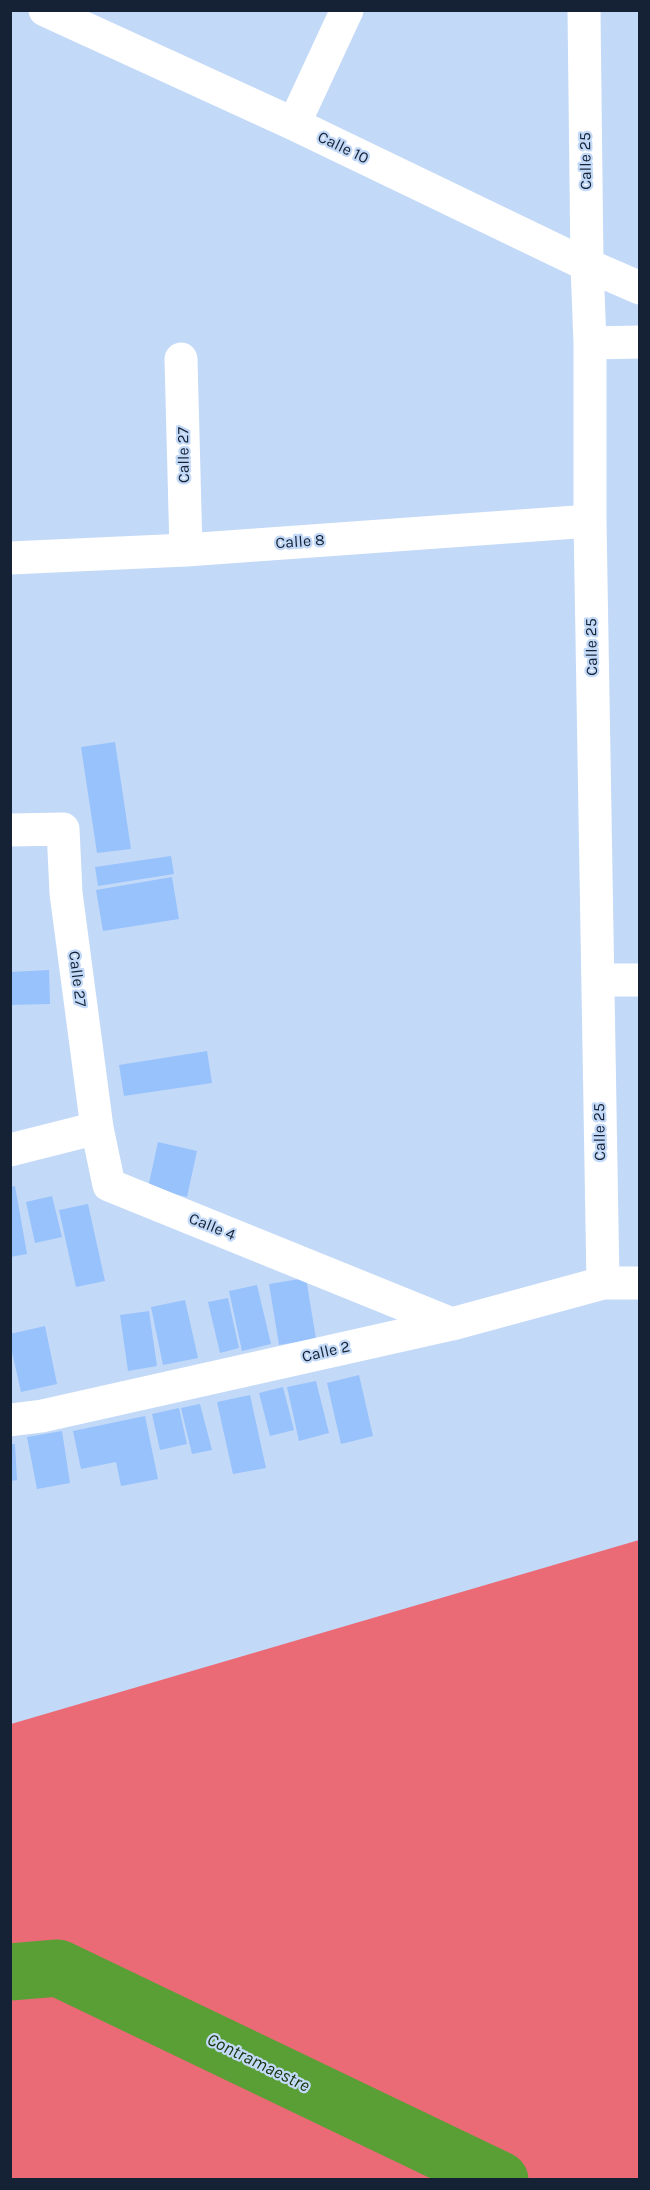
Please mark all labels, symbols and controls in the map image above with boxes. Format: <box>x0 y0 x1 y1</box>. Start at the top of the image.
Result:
street label: Calle 10 <box>314 127 372 169</box>
street label: Calle 25 <box>576 132 596 190</box>
street label: Calle 27 <box>174 427 194 483</box>
street label: Calle 8 <box>275 531 325 553</box>
street label: Calle 25 <box>582 618 602 676</box>
street label: Calle 27 <box>64 950 90 1008</box>
street label: Calle 25 <box>590 1103 610 1161</box>
street label: Calle 4 <box>186 1209 238 1245</box>
street label: Calle 2 <box>300 1337 352 1367</box>
water label: Contramaestre <box>203 2029 313 2097</box>

